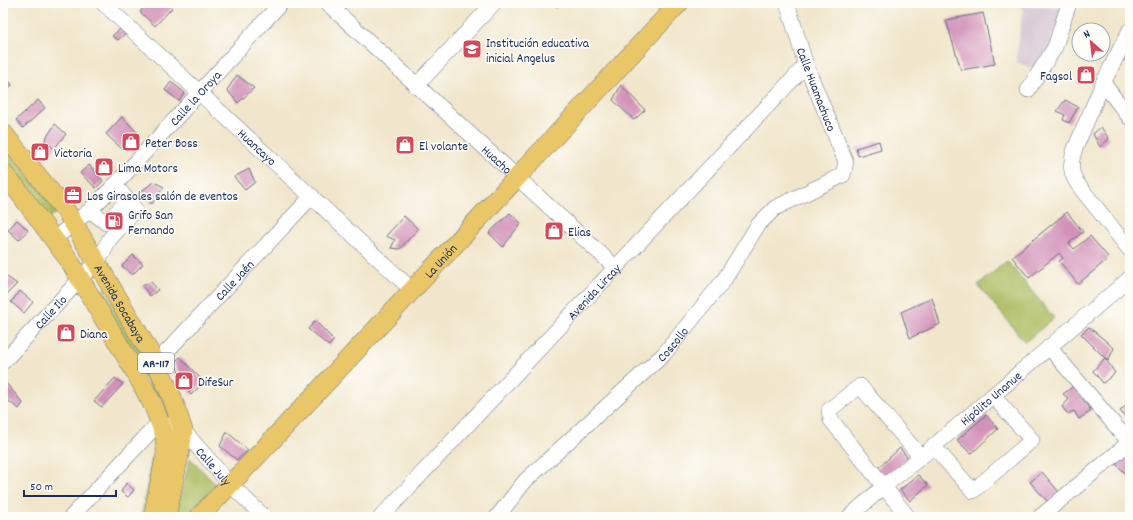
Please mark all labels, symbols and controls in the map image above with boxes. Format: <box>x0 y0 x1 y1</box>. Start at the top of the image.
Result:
north arrow <box>1071 22 1111 62</box>
text: N <box>1081 26 1094 43</box>
place label: Institución educativa inicial Angelus <box>486 35 590 69</box>
school or university icon: Institución educativa inicial Angelus <box>461 38 483 60</box>
street label: Calle Huamachuco <box>790 45 839 135</box>
shop icon: Fagsol <box>1075 64 1097 86</box>
street label: Calle la Oroya <box>166 67 228 131</box>
place label: Fagsol <box>1040 68 1072 87</box>
street label: Huancayo <box>232 126 280 171</box>
shop icon: Peter Boss <box>120 131 142 153</box>
shop icon: El volante <box>394 134 416 156</box>
place label: Peter Boss <box>145 135 198 154</box>
place label: El volante <box>419 138 468 157</box>
shop icon: Victoria <box>29 141 51 163</box>
street label: Huacho <box>476 142 515 180</box>
place label: Victoria <box>54 145 93 164</box>
shop icon: Lima Motors <box>93 156 115 178</box>
place label: Lima Motors <box>118 160 178 179</box>
office icon: Los Girasoles salón de eventos <box>62 184 84 206</box>
place label: Los Girasoles salón de eventos <box>87 188 238 207</box>
place label: Grifo San Fernando <box>128 207 175 241</box>
fuel station icon: Grifo San Fernando <box>103 210 125 232</box>
shop icon: Elias <box>543 220 565 242</box>
place label: Elias <box>568 224 591 243</box>
street label: La Unión <box>421 241 463 284</box>
street label: Calle Jaén <box>212 257 260 306</box>
street label: Avenida Lircay <box>564 260 627 325</box>
street label: Avenida Socabaya <box>88 261 149 347</box>
street label: Calle Ilo <box>31 292 73 334</box>
shop icon: Diana <box>55 322 77 344</box>
street label: Coscollo <box>654 323 695 368</box>
place label: Diana <box>80 326 108 345</box>
road number: AR-117 <box>138 353 174 373</box>
street label: Hipólito Unanue <box>957 368 1027 431</box>
shop icon: DifeSur <box>173 370 195 392</box>
place label: DifeSur <box>198 374 234 393</box>
street label: Calle July <box>190 444 235 492</box>
scale bar <box>24 472 116 498</box>
text: 50 m <box>30 479 53 496</box>

